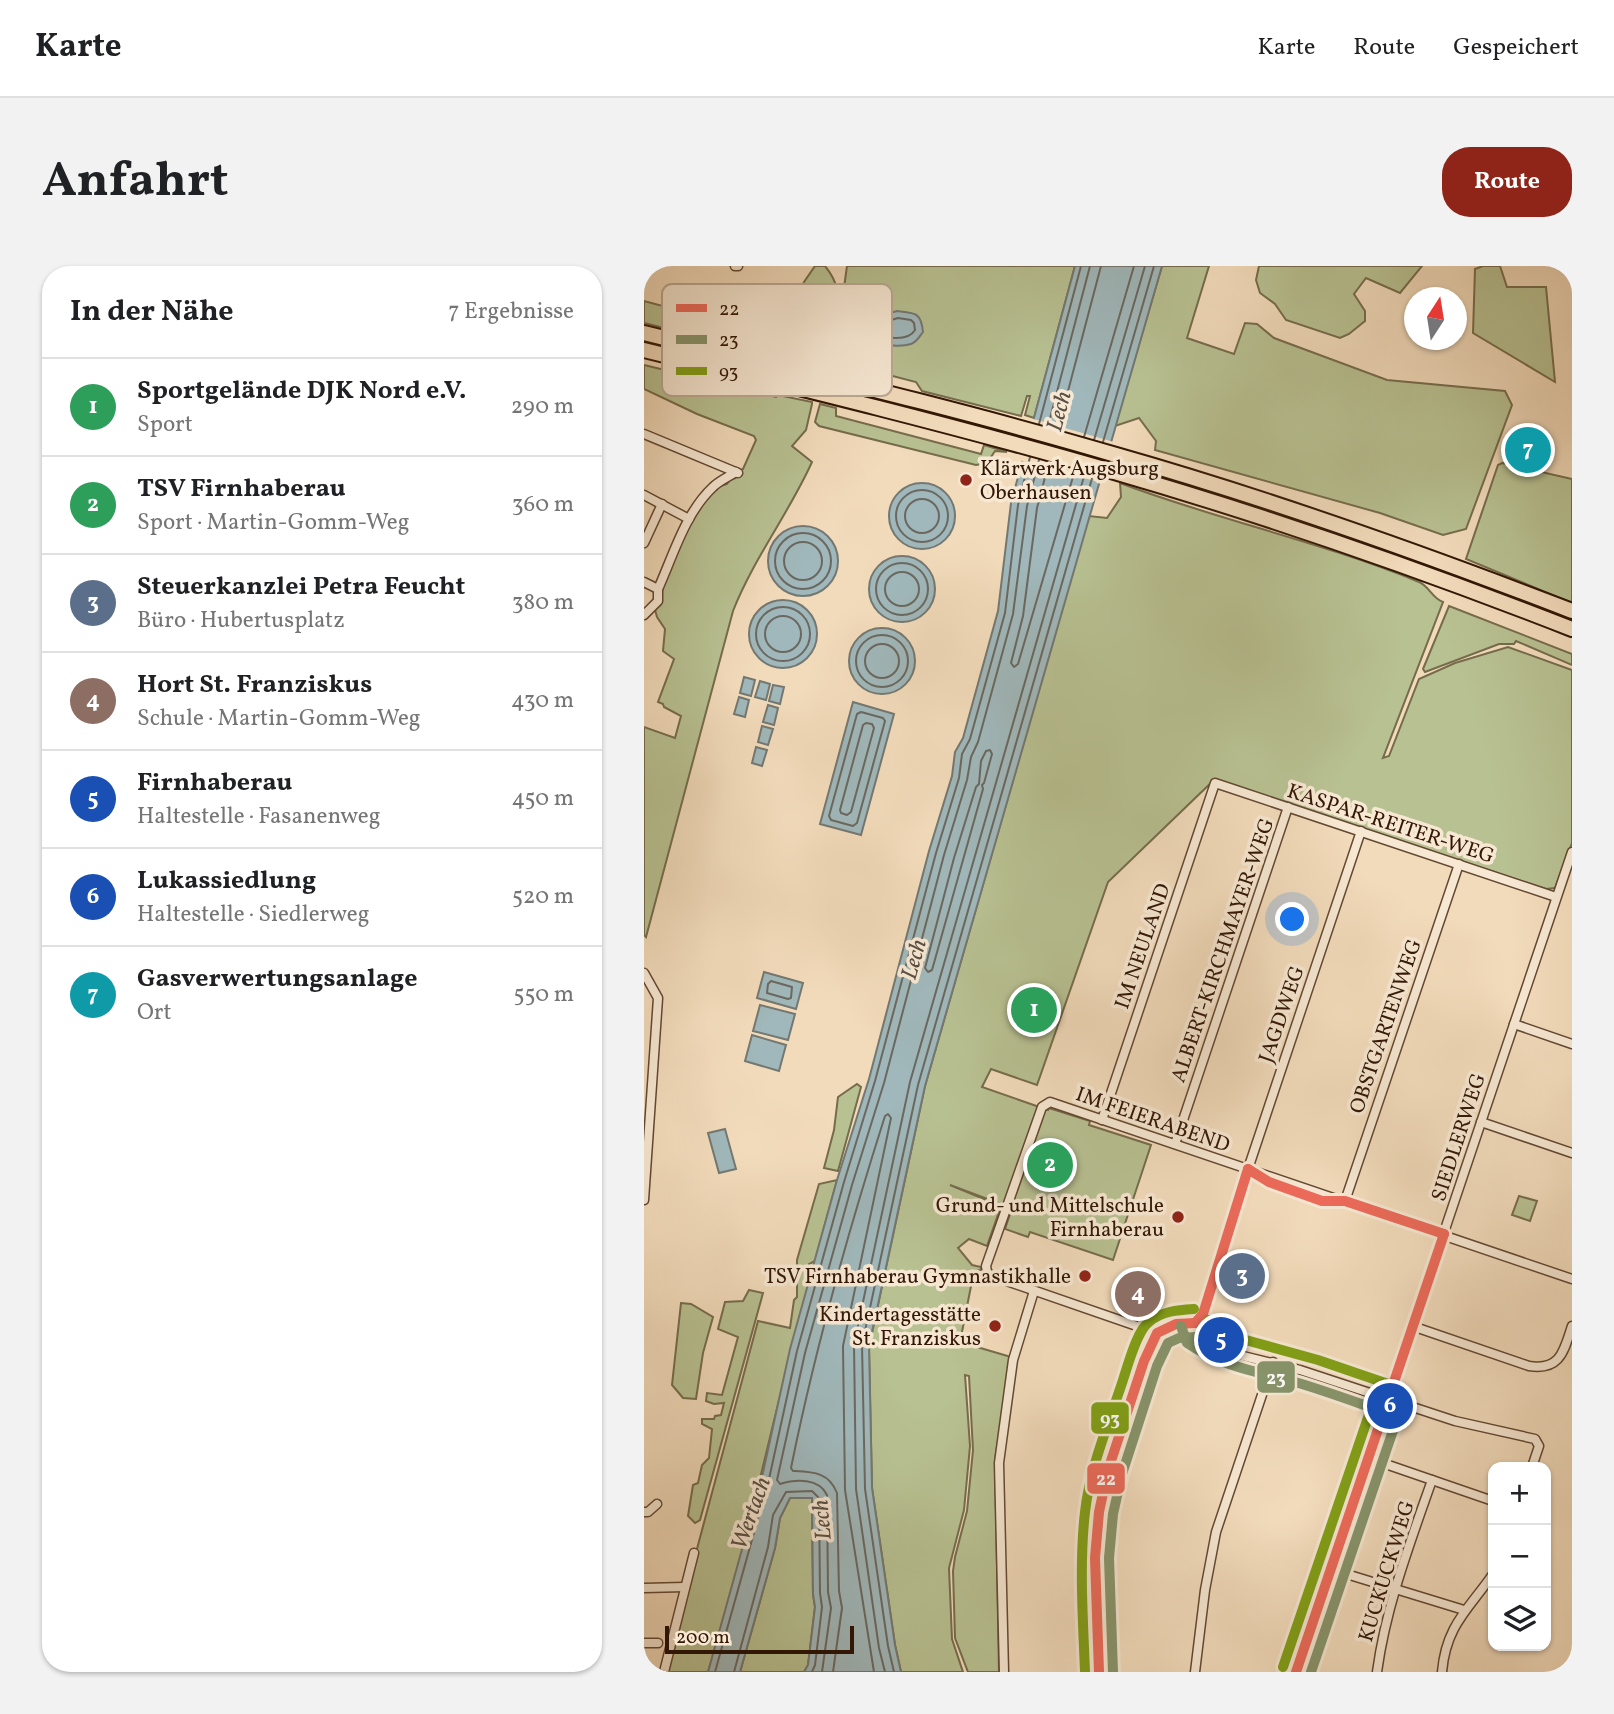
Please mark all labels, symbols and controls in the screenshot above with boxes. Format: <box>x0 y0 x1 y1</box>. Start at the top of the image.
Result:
text: Karte <box>35 25 122 71</box>
text: Karte <box>1258 31 1315 65</box>
text: Route <box>1353 31 1415 65</box>
text: Gespeichert <box>1453 31 1579 65</box>
button: Route <box>1442 147 1572 217</box>
text: Anfahrt <box>42 148 229 217</box>
legend <box>662 284 892 396</box>
north arrow <box>1404 287 1467 350</box>
text: In der Nähe <box>70 291 234 333</box>
text: 7 Ergebnisse <box>448 296 574 328</box>
text: 22 <box>719 297 739 323</box>
text: 23 <box>719 328 738 354</box>
text: 93 <box>719 360 738 386</box>
text: Sportgelände DJK Nord e.V. <box>137 373 466 409</box>
water label: Lech <box>1039 388 1081 435</box>
text: 1 <box>88 391 98 423</box>
text: 290 m <box>511 391 574 423</box>
text: Sport <box>137 409 193 441</box>
pin: 7 <box>1505 424 1551 476</box>
place label: Klärwerk Augsburg Oberhausen <box>980 455 1159 508</box>
text: TSV Firnhaberau <box>137 471 346 507</box>
marker: Klärwerk Augsburg Oberhausen <box>958 472 974 488</box>
text: 2 <box>87 489 99 521</box>
text: 360 m <box>512 489 574 521</box>
text: Sport · Martin-Gomm-Weg <box>137 507 410 539</box>
text: Steuerkanzlei Petra Feucht <box>137 569 465 605</box>
text: 3 <box>87 587 99 619</box>
text: 380 m <box>512 587 574 619</box>
text: Büro · Hubertusplatz <box>137 605 345 637</box>
text: Hort St. Franziskus <box>137 667 372 703</box>
text: 4 <box>86 685 100 717</box>
text: 430 m <box>511 685 574 717</box>
text: Schule · Martin-Gomm-Weg <box>137 703 421 735</box>
text: Firnhaberau <box>137 765 292 801</box>
street label: KASPAR-REITER-WEG <box>1283 777 1498 872</box>
text: 5 <box>87 783 99 815</box>
text: 450 m <box>512 783 574 815</box>
text: Haltestelle · Fasanenweg <box>137 801 381 833</box>
street label: ALBERT-KIRCHMAYER-WEG <box>1164 814 1282 1087</box>
text: Lukassiedlung <box>137 863 316 899</box>
street label: IM NEULAND <box>1108 880 1178 1013</box>
text: 6 <box>87 881 99 913</box>
text: 520 m <box>512 881 574 913</box>
text: Haltestelle · Siedlerweg <box>137 899 369 931</box>
your location <box>1275 902 1309 936</box>
street label: OBSTGARTENWEG <box>1343 935 1430 1118</box>
water label: Lech <box>894 936 936 983</box>
text: Gasverwertungsanlage <box>137 961 418 997</box>
street label: JAGDWEG <box>1252 962 1313 1067</box>
text: 7 <box>88 979 99 1011</box>
text: 550 m <box>514 979 574 1011</box>
pin: 1 <box>1011 984 1057 1036</box>
text: Ort <box>137 997 172 1029</box>
street label: SIEDLERWEG <box>1425 1070 1494 1205</box>
street label: IM FEIERABEND <box>1071 1080 1234 1160</box>
pin: 2 <box>1027 1139 1073 1191</box>
place label: Grund- und Mittelschule Firnhaberau <box>936 1192 1164 1245</box>
marker: Grund- und Mittelschule Firnhaberau <box>1170 1209 1186 1225</box>
pin: 3 <box>1219 1250 1265 1302</box>
place label: TSV Firnhaberau Gymnastikhalle <box>764 1263 1071 1292</box>
marker: TSV Firnhaberau Gymnastikhalle <box>1077 1268 1093 1284</box>
pin: 4 <box>1115 1268 1161 1320</box>
place label: Kindertagesstätte St. Franziskus <box>819 1301 981 1354</box>
pin: 5 <box>1198 1314 1244 1366</box>
marker: Kindertagesstätte St. Franziskus <box>987 1318 1003 1334</box>
line badge: 23 <box>1256 1360 1296 1394</box>
text: 23 <box>1266 1366 1286 1392</box>
pin: 6 <box>1367 1380 1413 1432</box>
line badge: 93 <box>1090 1401 1130 1435</box>
text: 93 <box>1100 1407 1120 1433</box>
line badge: 22 <box>1086 1462 1126 1495</box>
map controls <box>1488 1462 1551 1651</box>
button: + <box>1488 1462 1551 1525</box>
text: 22 <box>1096 1467 1116 1493</box>
water label: Wertach <box>724 1473 780 1555</box>
street label: KUCKUCKWEG <box>1352 1497 1423 1646</box>
water label: Lech <box>805 1498 841 1541</box>
button: − <box>1488 1525 1551 1588</box>
button: layers <box>1488 1588 1551 1651</box>
scale bar <box>665 1623 854 1655</box>
text: 200 m <box>676 1625 730 1651</box>

